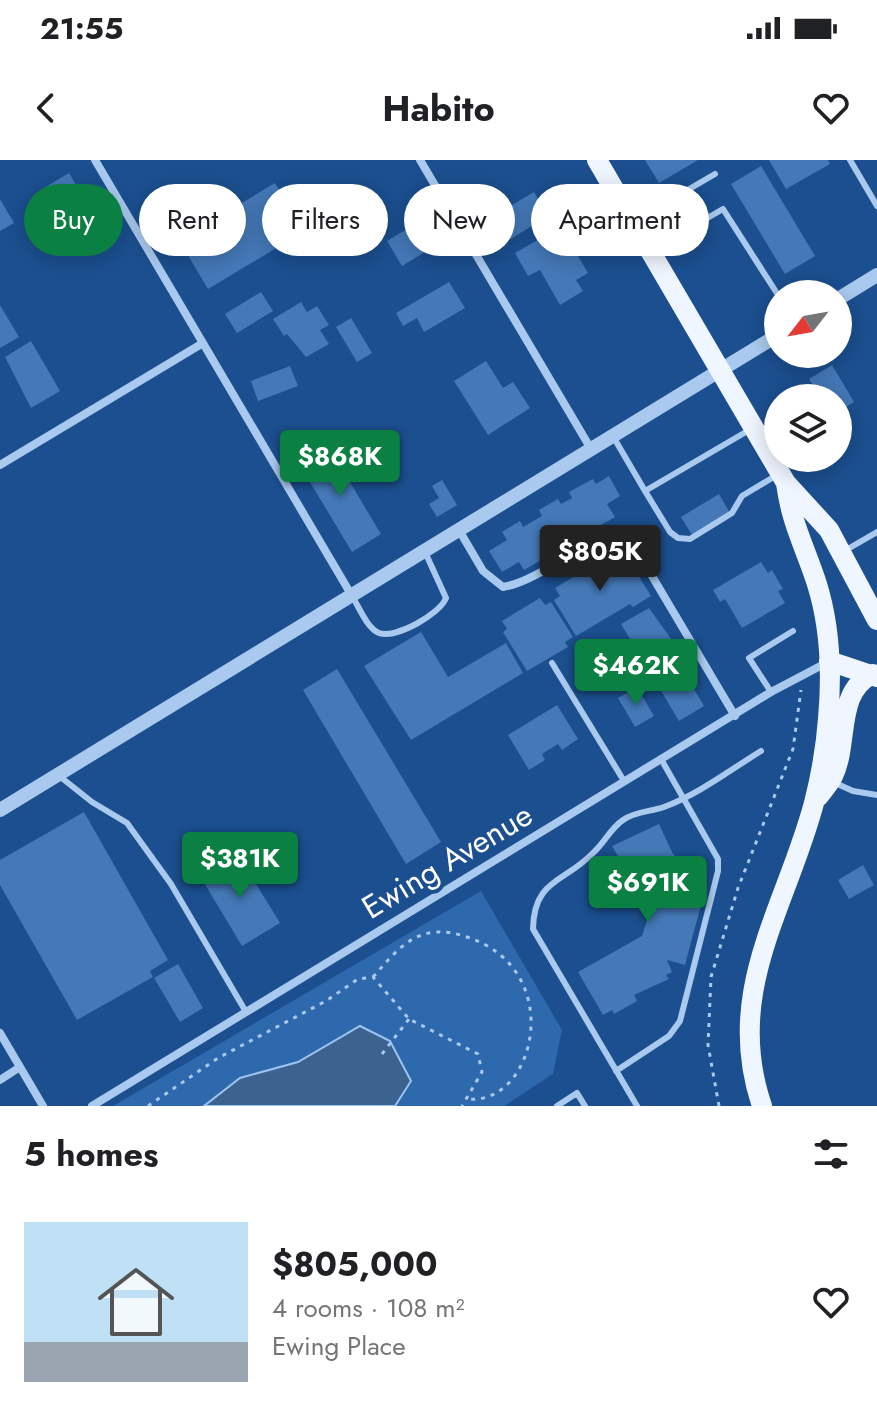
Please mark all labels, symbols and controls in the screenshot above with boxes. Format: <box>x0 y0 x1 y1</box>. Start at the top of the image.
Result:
text: 21:55 <box>40 7 123 50</box>
text: Habito <box>382 82 495 134</box>
icon: back <box>24 86 68 130</box>
icon: heart <box>809 86 853 130</box>
chip: Buy <box>24 184 123 256</box>
chip: Rent <box>139 184 246 256</box>
chip: Filters <box>262 184 388 256</box>
chip: New <box>404 184 515 256</box>
chip: Apartment <box>531 184 709 256</box>
north arrow <box>764 280 852 368</box>
map controls <box>764 280 852 472</box>
button: layers <box>764 384 852 472</box>
pin: $868K <box>284 430 396 498</box>
text: $868K <box>298 437 382 475</box>
pin: $805K <box>544 525 656 593</box>
text: $805K <box>558 532 642 570</box>
pin: $462K <box>580 639 692 707</box>
text: $462K <box>593 646 679 684</box>
street label: Ewing Avenue <box>353 792 541 930</box>
pin: $381K <box>184 832 296 900</box>
text: $381K <box>200 839 280 877</box>
pin: $691K <box>592 856 704 924</box>
text: $691K <box>607 863 689 901</box>
text: 5 homes <box>24 1130 158 1179</box>
icon: filters <box>809 1132 853 1176</box>
text: $805,000 <box>272 1240 437 1289</box>
icon: home <box>88 1254 184 1350</box>
icon: heart <box>809 1280 853 1324</box>
text: 4 rooms · 108 m² <box>272 1289 465 1327</box>
text: Ewing Place <box>272 1327 406 1365</box>

